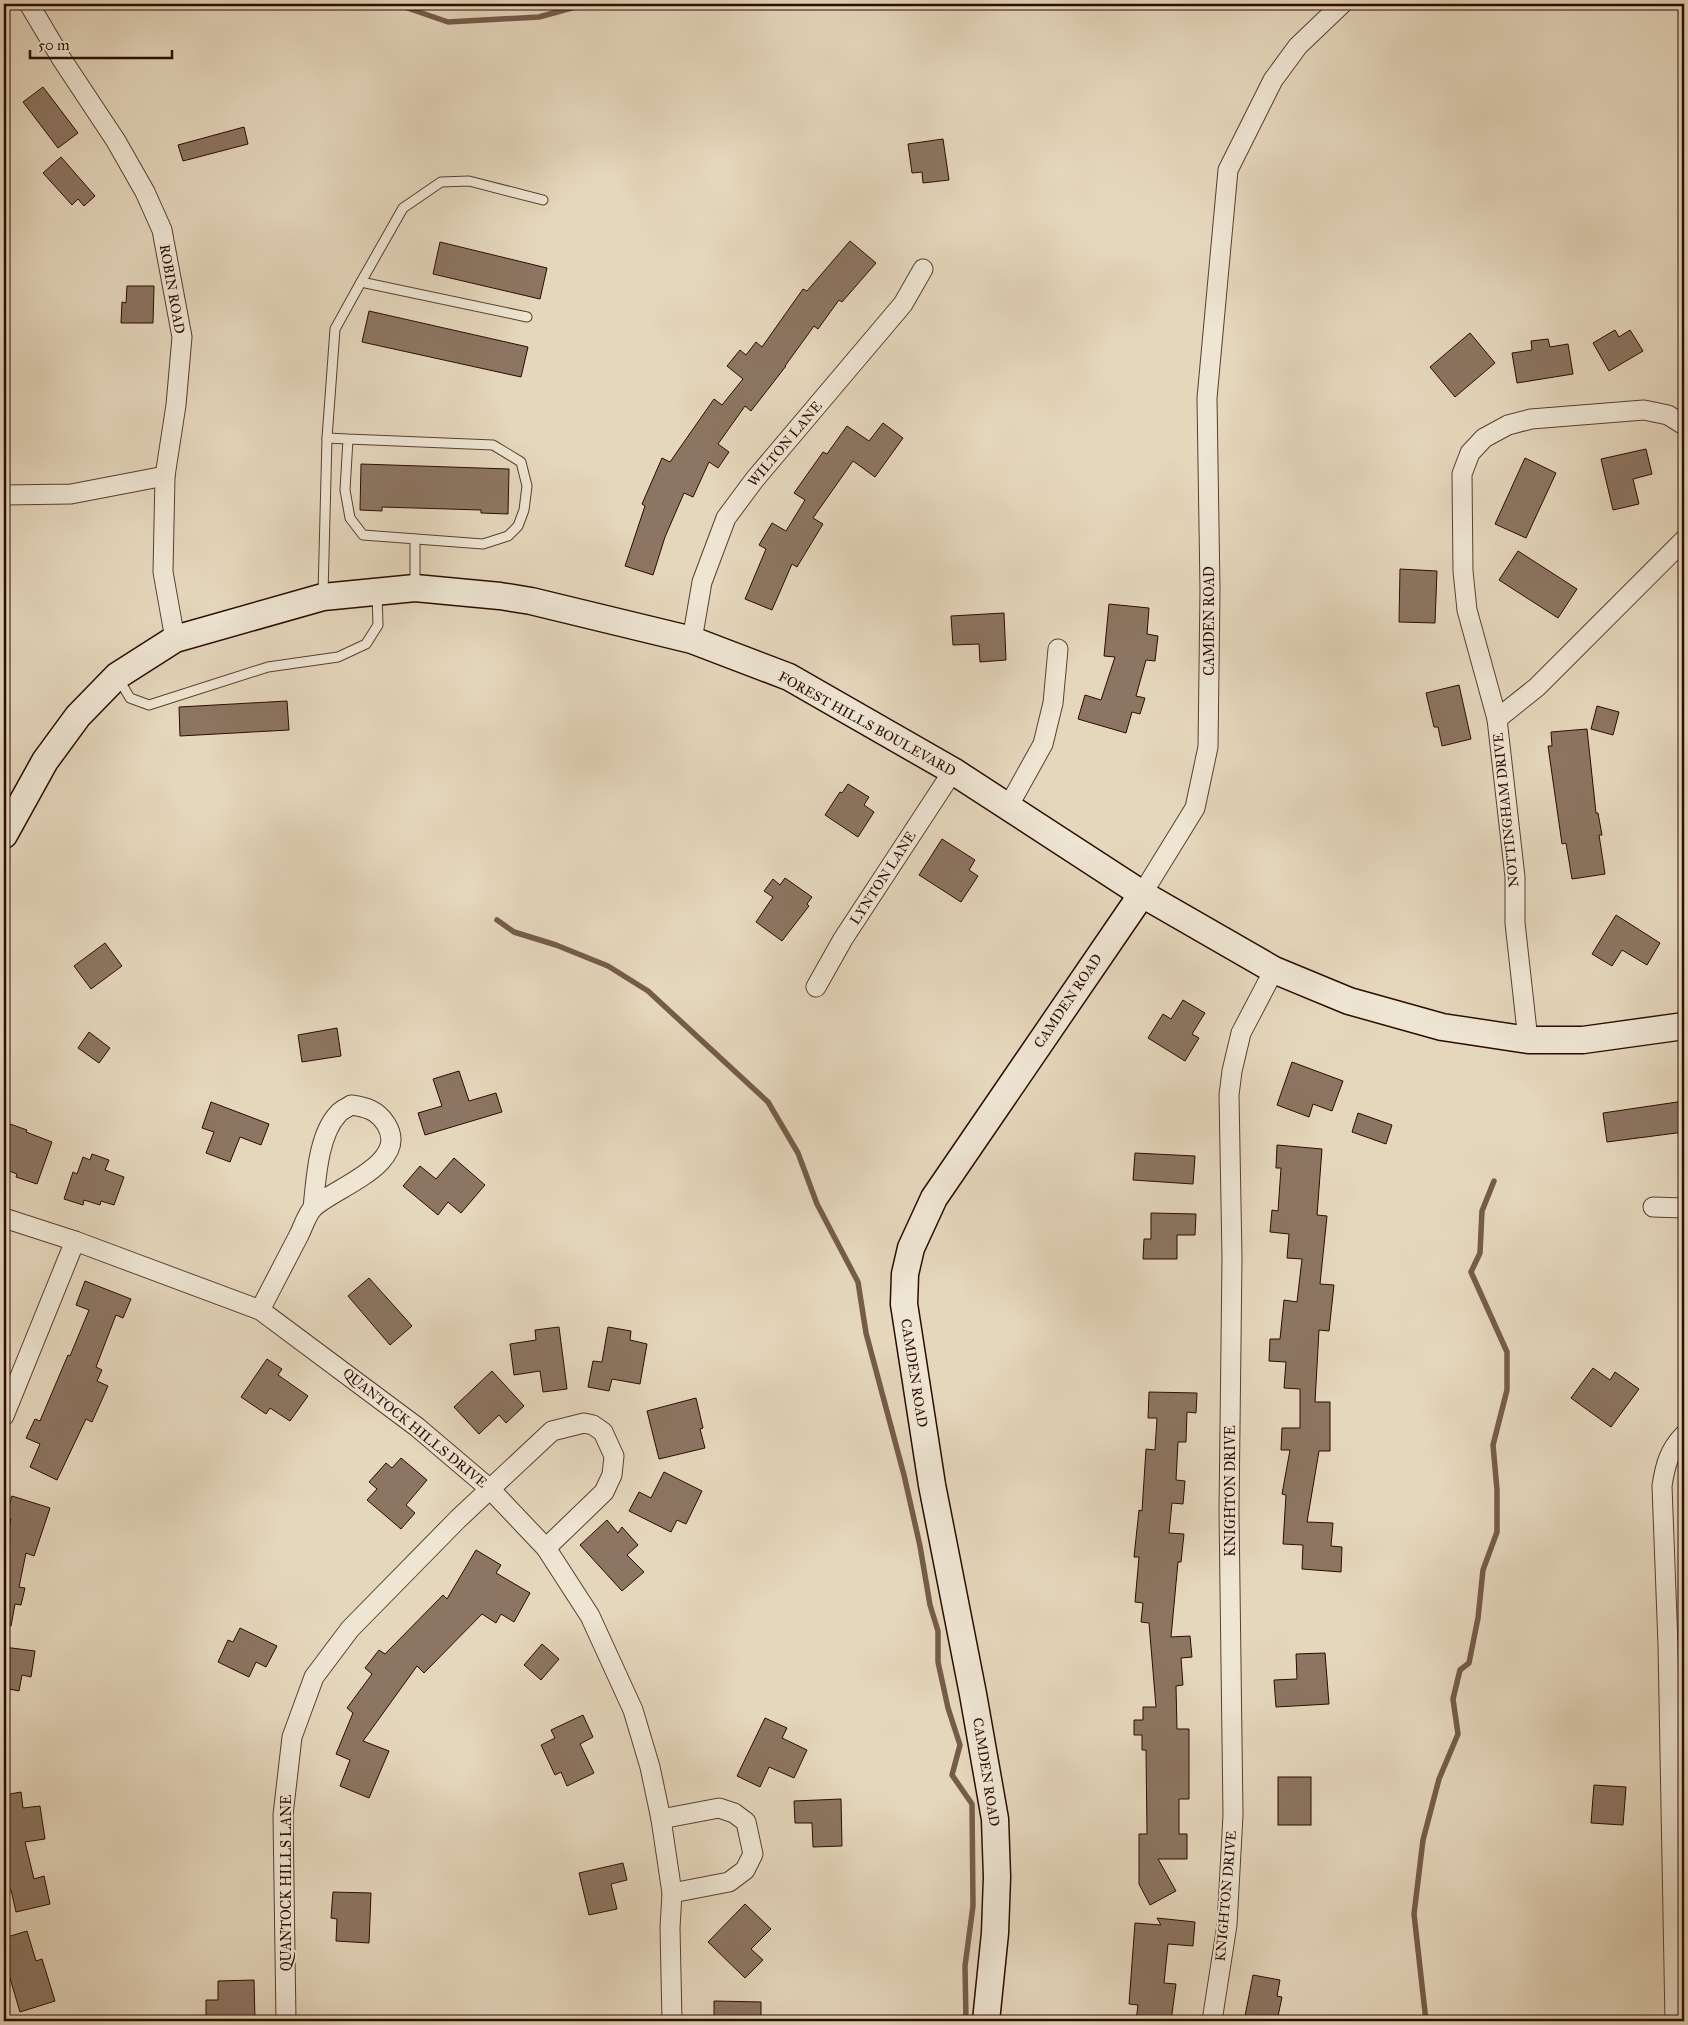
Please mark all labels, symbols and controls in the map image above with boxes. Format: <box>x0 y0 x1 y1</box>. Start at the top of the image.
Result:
scale bar <box>30 28 172 60</box>
text: 50 m <box>38 36 70 54</box>
street label: ROBIN ROAD <box>156 243 188 335</box>
street label: WILTON LANE <box>744 398 826 490</box>
street label: CAMDEN ROAD <box>1201 566 1218 676</box>
street label: FOREST HILLS BOULEVARD <box>775 668 959 780</box>
street label: NOTTINGHAM DRIVE <box>1489 732 1523 888</box>
street label: LYNTON LANE <box>846 828 920 928</box>
street label: CAMDEN ROAD <box>1030 951 1106 1051</box>
street label: CAMDEN ROAD <box>897 1317 931 1429</box>
street label: QUANTOCK HILLS DRIVE <box>339 1365 491 1491</box>
street label: KNIGHTON DRIVE <box>1222 1425 1239 1557</box>
street label: CAMDEN ROAD <box>969 1716 1003 1828</box>
street label: QUANTOCK HILLS LANE <box>278 1795 295 1971</box>
street label: KNIGHTON DRIVE <box>1212 1830 1240 1962</box>

